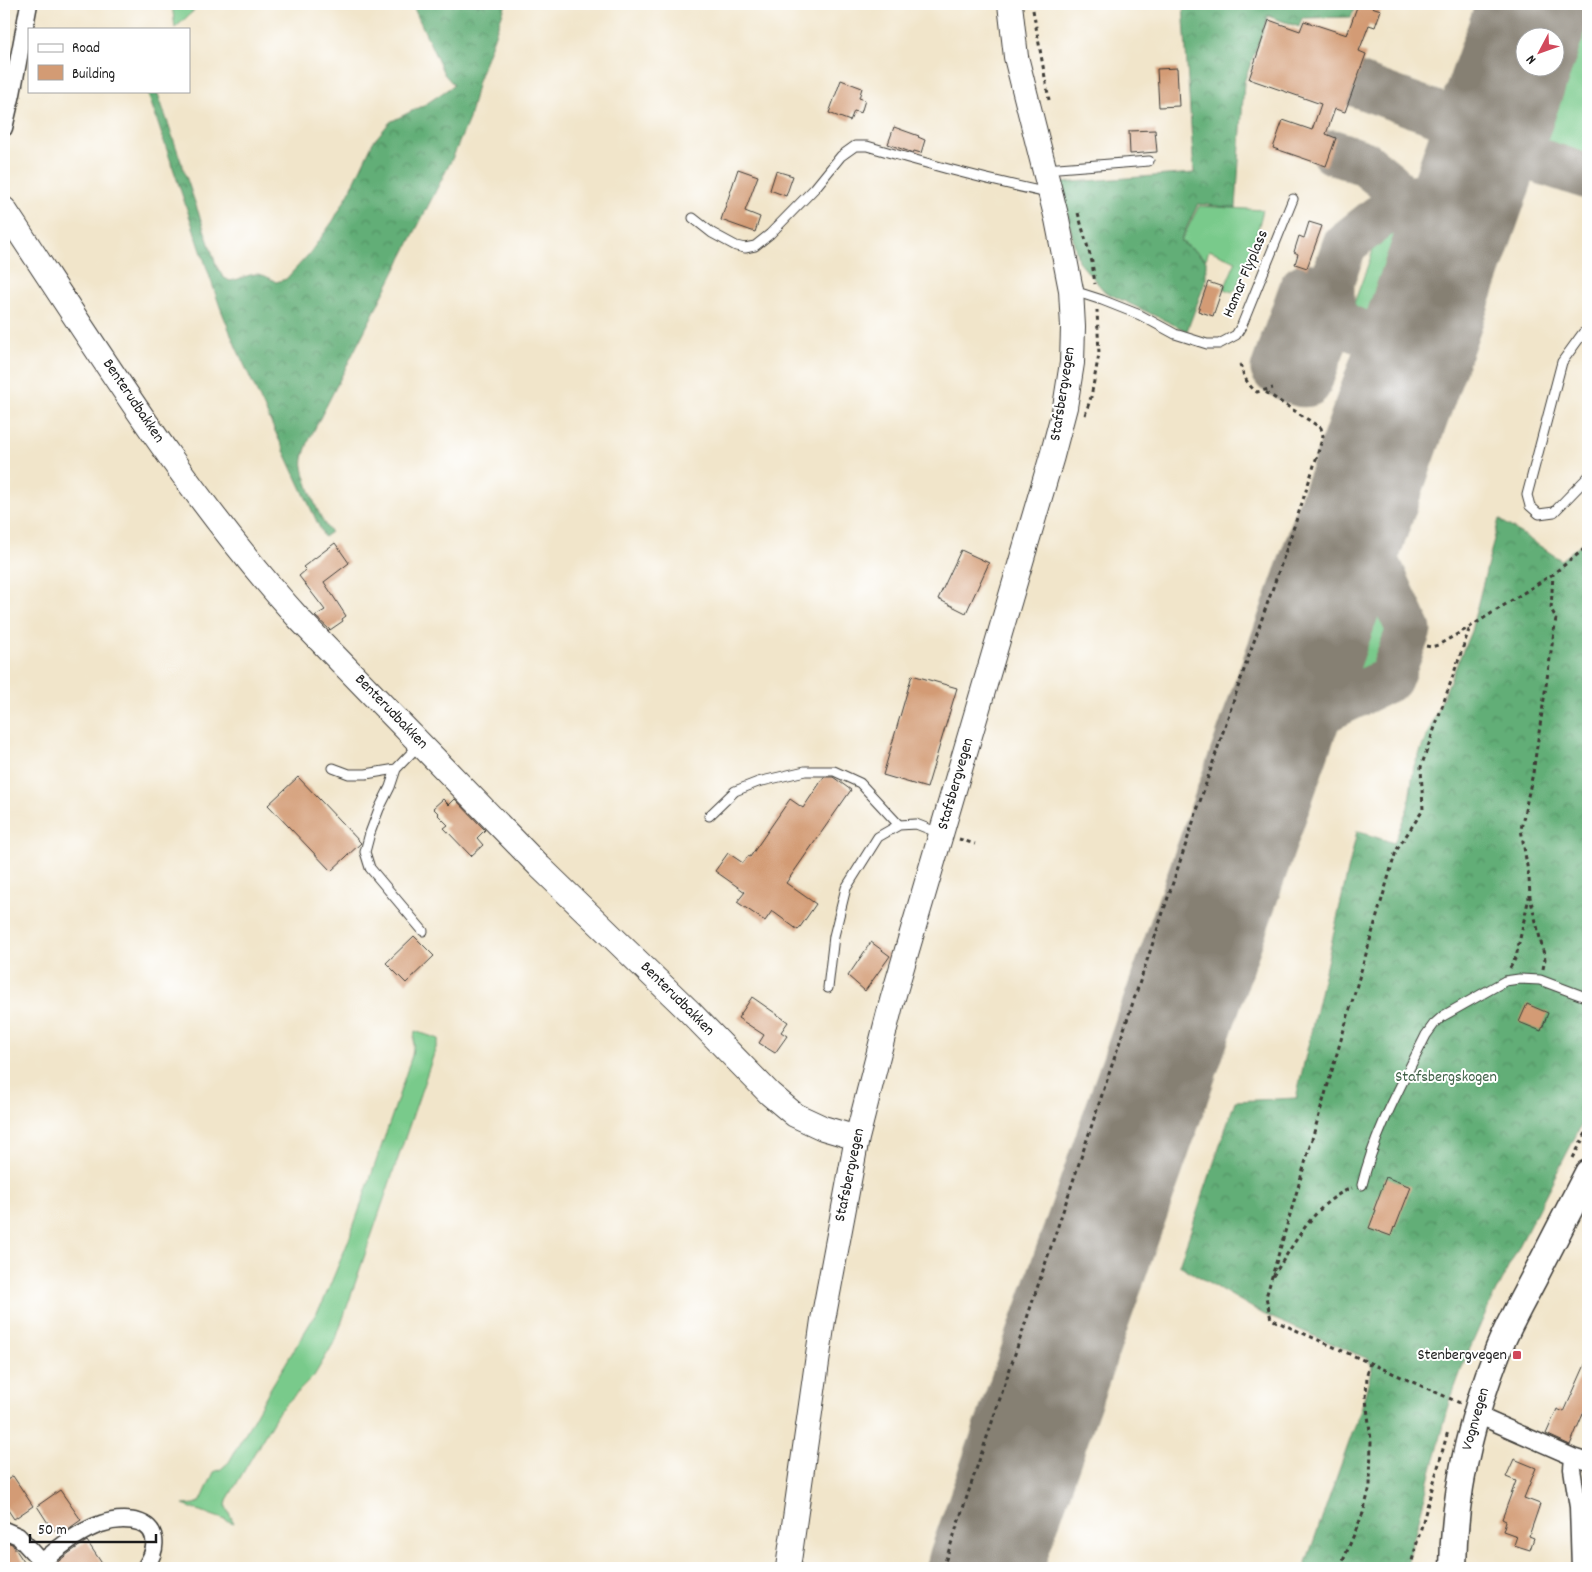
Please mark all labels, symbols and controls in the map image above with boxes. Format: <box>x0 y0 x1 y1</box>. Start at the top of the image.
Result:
legend <box>28 28 190 92</box>
north arrow <box>1514 28 1564 78</box>
text: Road <box>72 38 100 60</box>
text: N <box>1522 50 1542 68</box>
text: Building <box>72 64 115 86</box>
street label: Hamar Flyplass <box>1217 226 1275 321</box>
street label: Stafsbergvegen <box>1044 345 1082 443</box>
street label: Benterudbakken <box>96 354 170 448</box>
street label: Benterudbakken <box>349 669 433 755</box>
street label: Stafsbergvegen <box>932 735 980 833</box>
street label: Benterudbakken <box>634 956 720 1042</box>
park label: Stafsbergskogen <box>1395 1066 1497 1089</box>
street label: Stafsbergvegen <box>829 1126 871 1224</box>
place label: Stenbergvegen <box>1418 1344 1507 1367</box>
marker: Stenbergvegen <box>1511 1349 1523 1361</box>
street label: Vognvegen <box>1456 1385 1496 1453</box>
scale bar <box>30 1512 156 1544</box>
text: 50 m <box>38 1520 67 1542</box>

